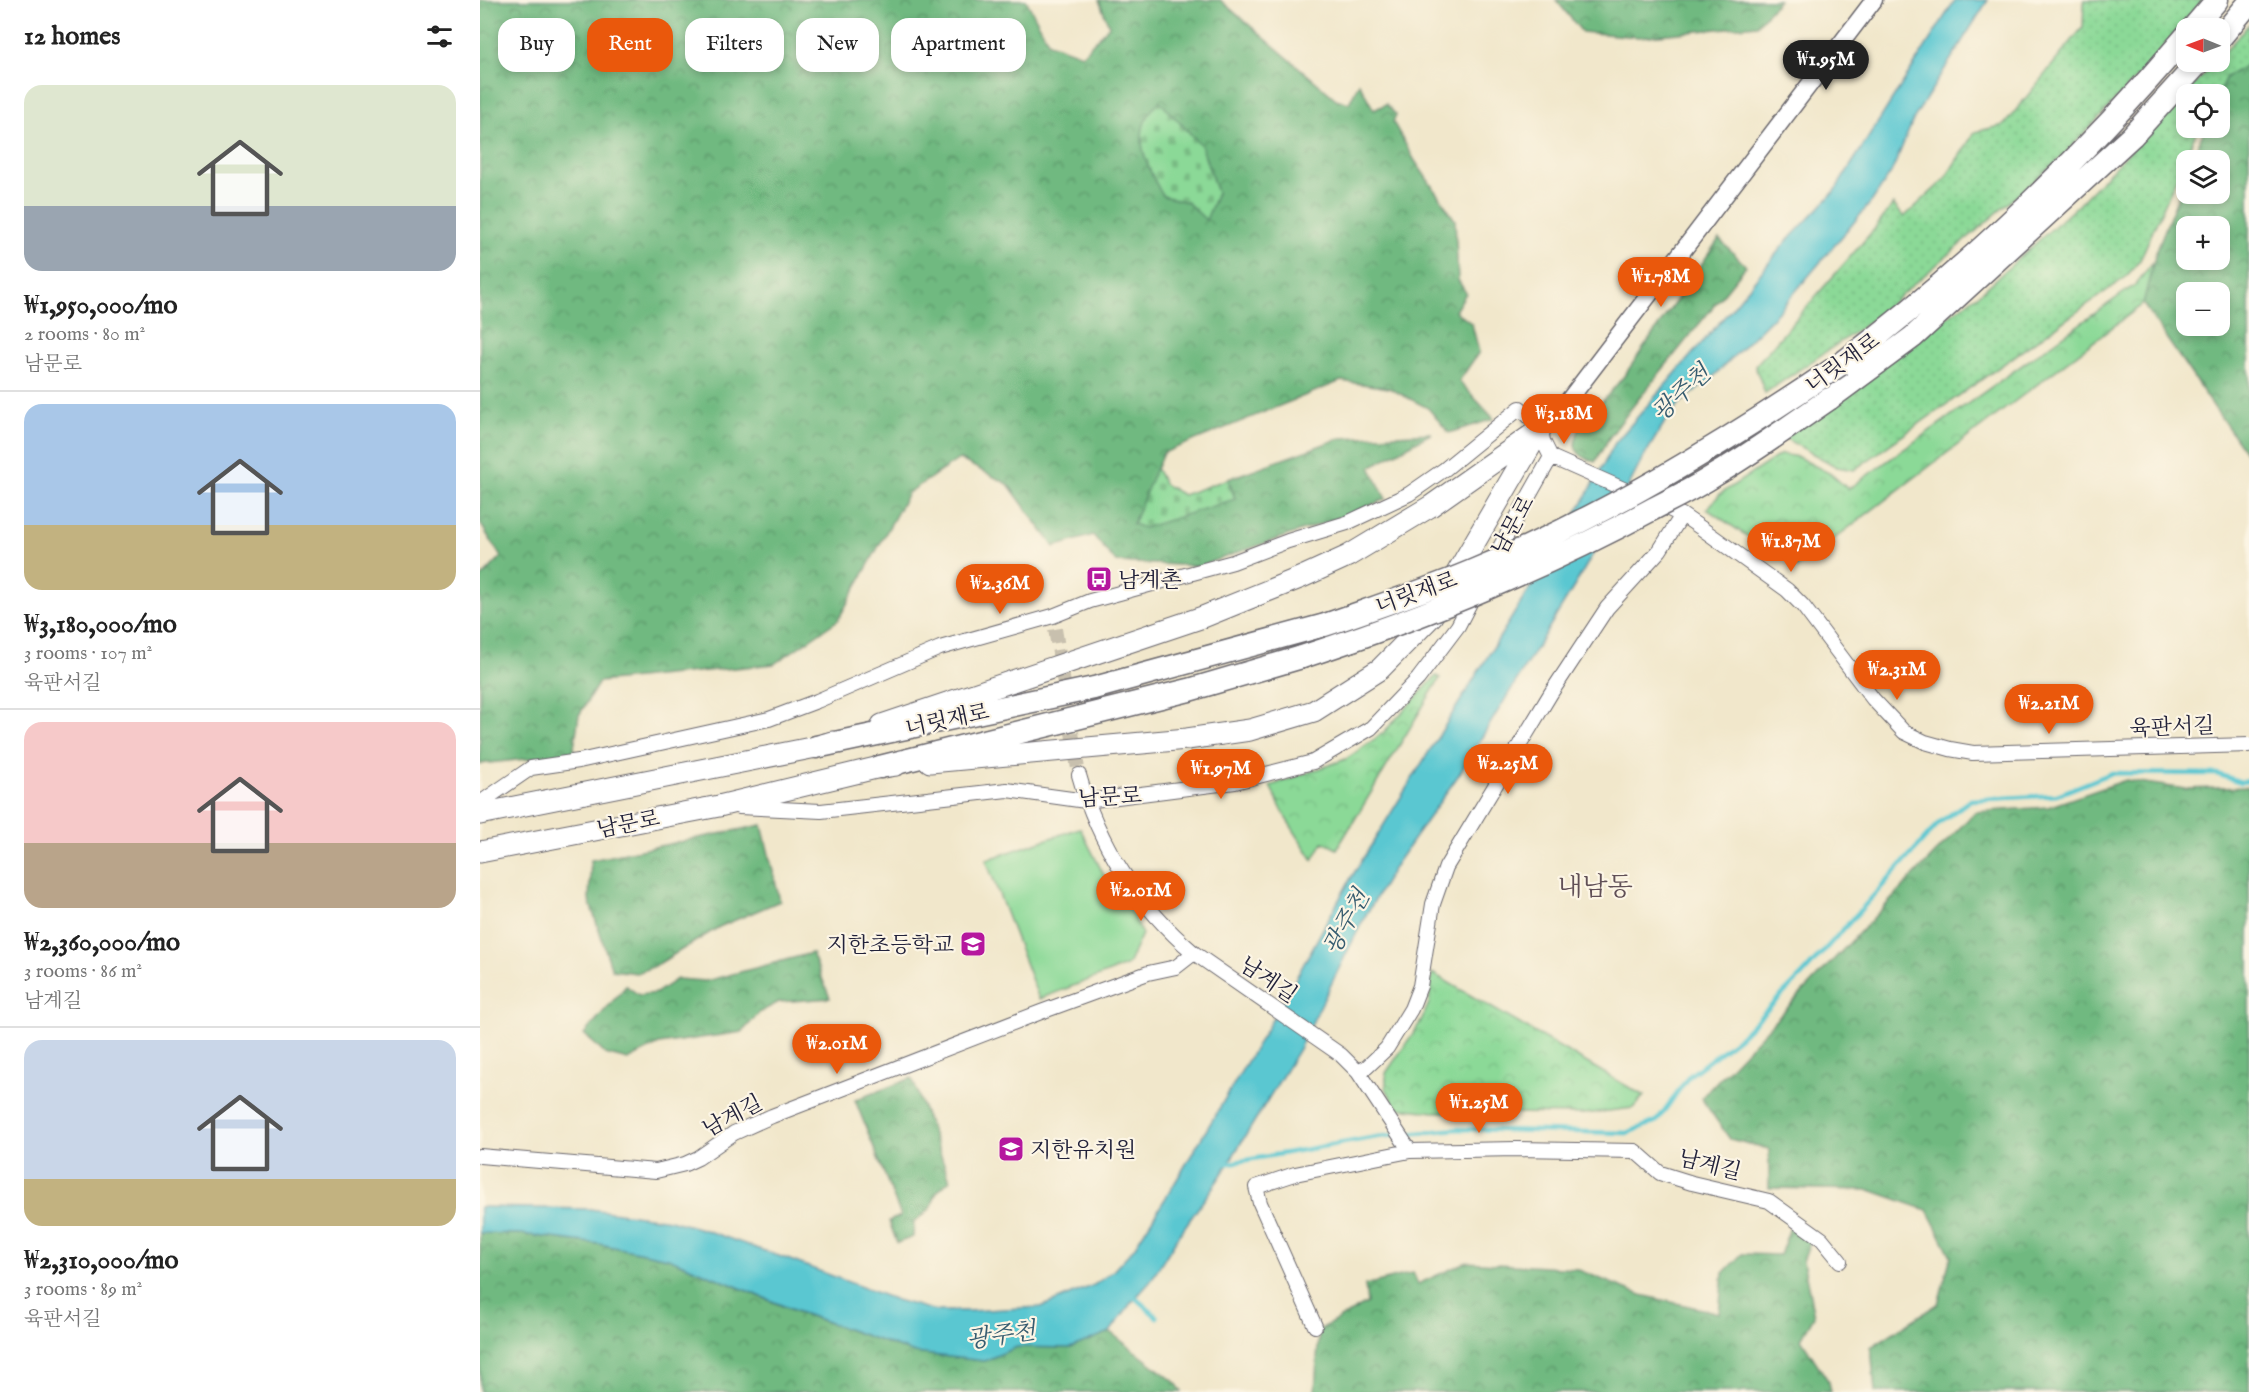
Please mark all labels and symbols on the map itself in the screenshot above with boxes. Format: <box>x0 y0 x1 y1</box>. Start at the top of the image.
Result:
north arrow <box>2176 18 2230 72</box>
pin: ₩1.95M <box>1777 40 1875 91</box>
pin: ₩1.78M <box>1612 257 1710 308</box>
street label: 너릿재로 <box>1801 327 1886 400</box>
water label: 광주천 <box>1646 358 1719 429</box>
pin: ₩3.18M <box>1515 394 1613 445</box>
street label: 남문로 <box>1486 491 1541 561</box>
pin: ₩1.87M <box>1742 522 1840 573</box>
pin: ₩2.36M <box>951 564 1049 615</box>
bus stop icon: 남계촌 <box>1084 564 1114 594</box>
street label: 너릿재로 <box>1372 566 1461 622</box>
place label: 남계촌 <box>1118 567 1182 595</box>
pin: ₩2.31M <box>1848 650 1946 701</box>
pin: ₩2.21M <box>2000 684 2098 735</box>
street label: 너릿재로 <box>903 698 992 743</box>
street label: 육판서길 <box>2129 713 2215 743</box>
pin: ₩2.25M <box>1459 744 1557 795</box>
pin: ₩1.97M <box>1172 749 1270 800</box>
street label: 남문로 <box>1078 782 1143 814</box>
street label: 남문로 <box>594 805 662 845</box>
pin: ₩2.01M <box>1092 871 1190 922</box>
district label: 내남동 <box>1557 871 1633 904</box>
water label: 광주천 <box>1317 883 1379 961</box>
school or university icon: 지한초등학교 <box>958 929 988 959</box>
place label: 지한초등학교 <box>826 932 954 960</box>
street label: 남계길 <box>1234 951 1302 1010</box>
pin: ₩2.01M <box>788 1024 886 1075</box>
pin: ₩1.25M <box>1430 1083 1528 1134</box>
street label: 남계길 <box>698 1089 768 1144</box>
school or university icon: 지한유치원 <box>996 1134 1026 1164</box>
place label: 지한유치원 <box>1030 1137 1136 1165</box>
street label: 남계길 <box>1675 1145 1744 1187</box>
water label: 광주천 <box>965 1316 1040 1357</box>

